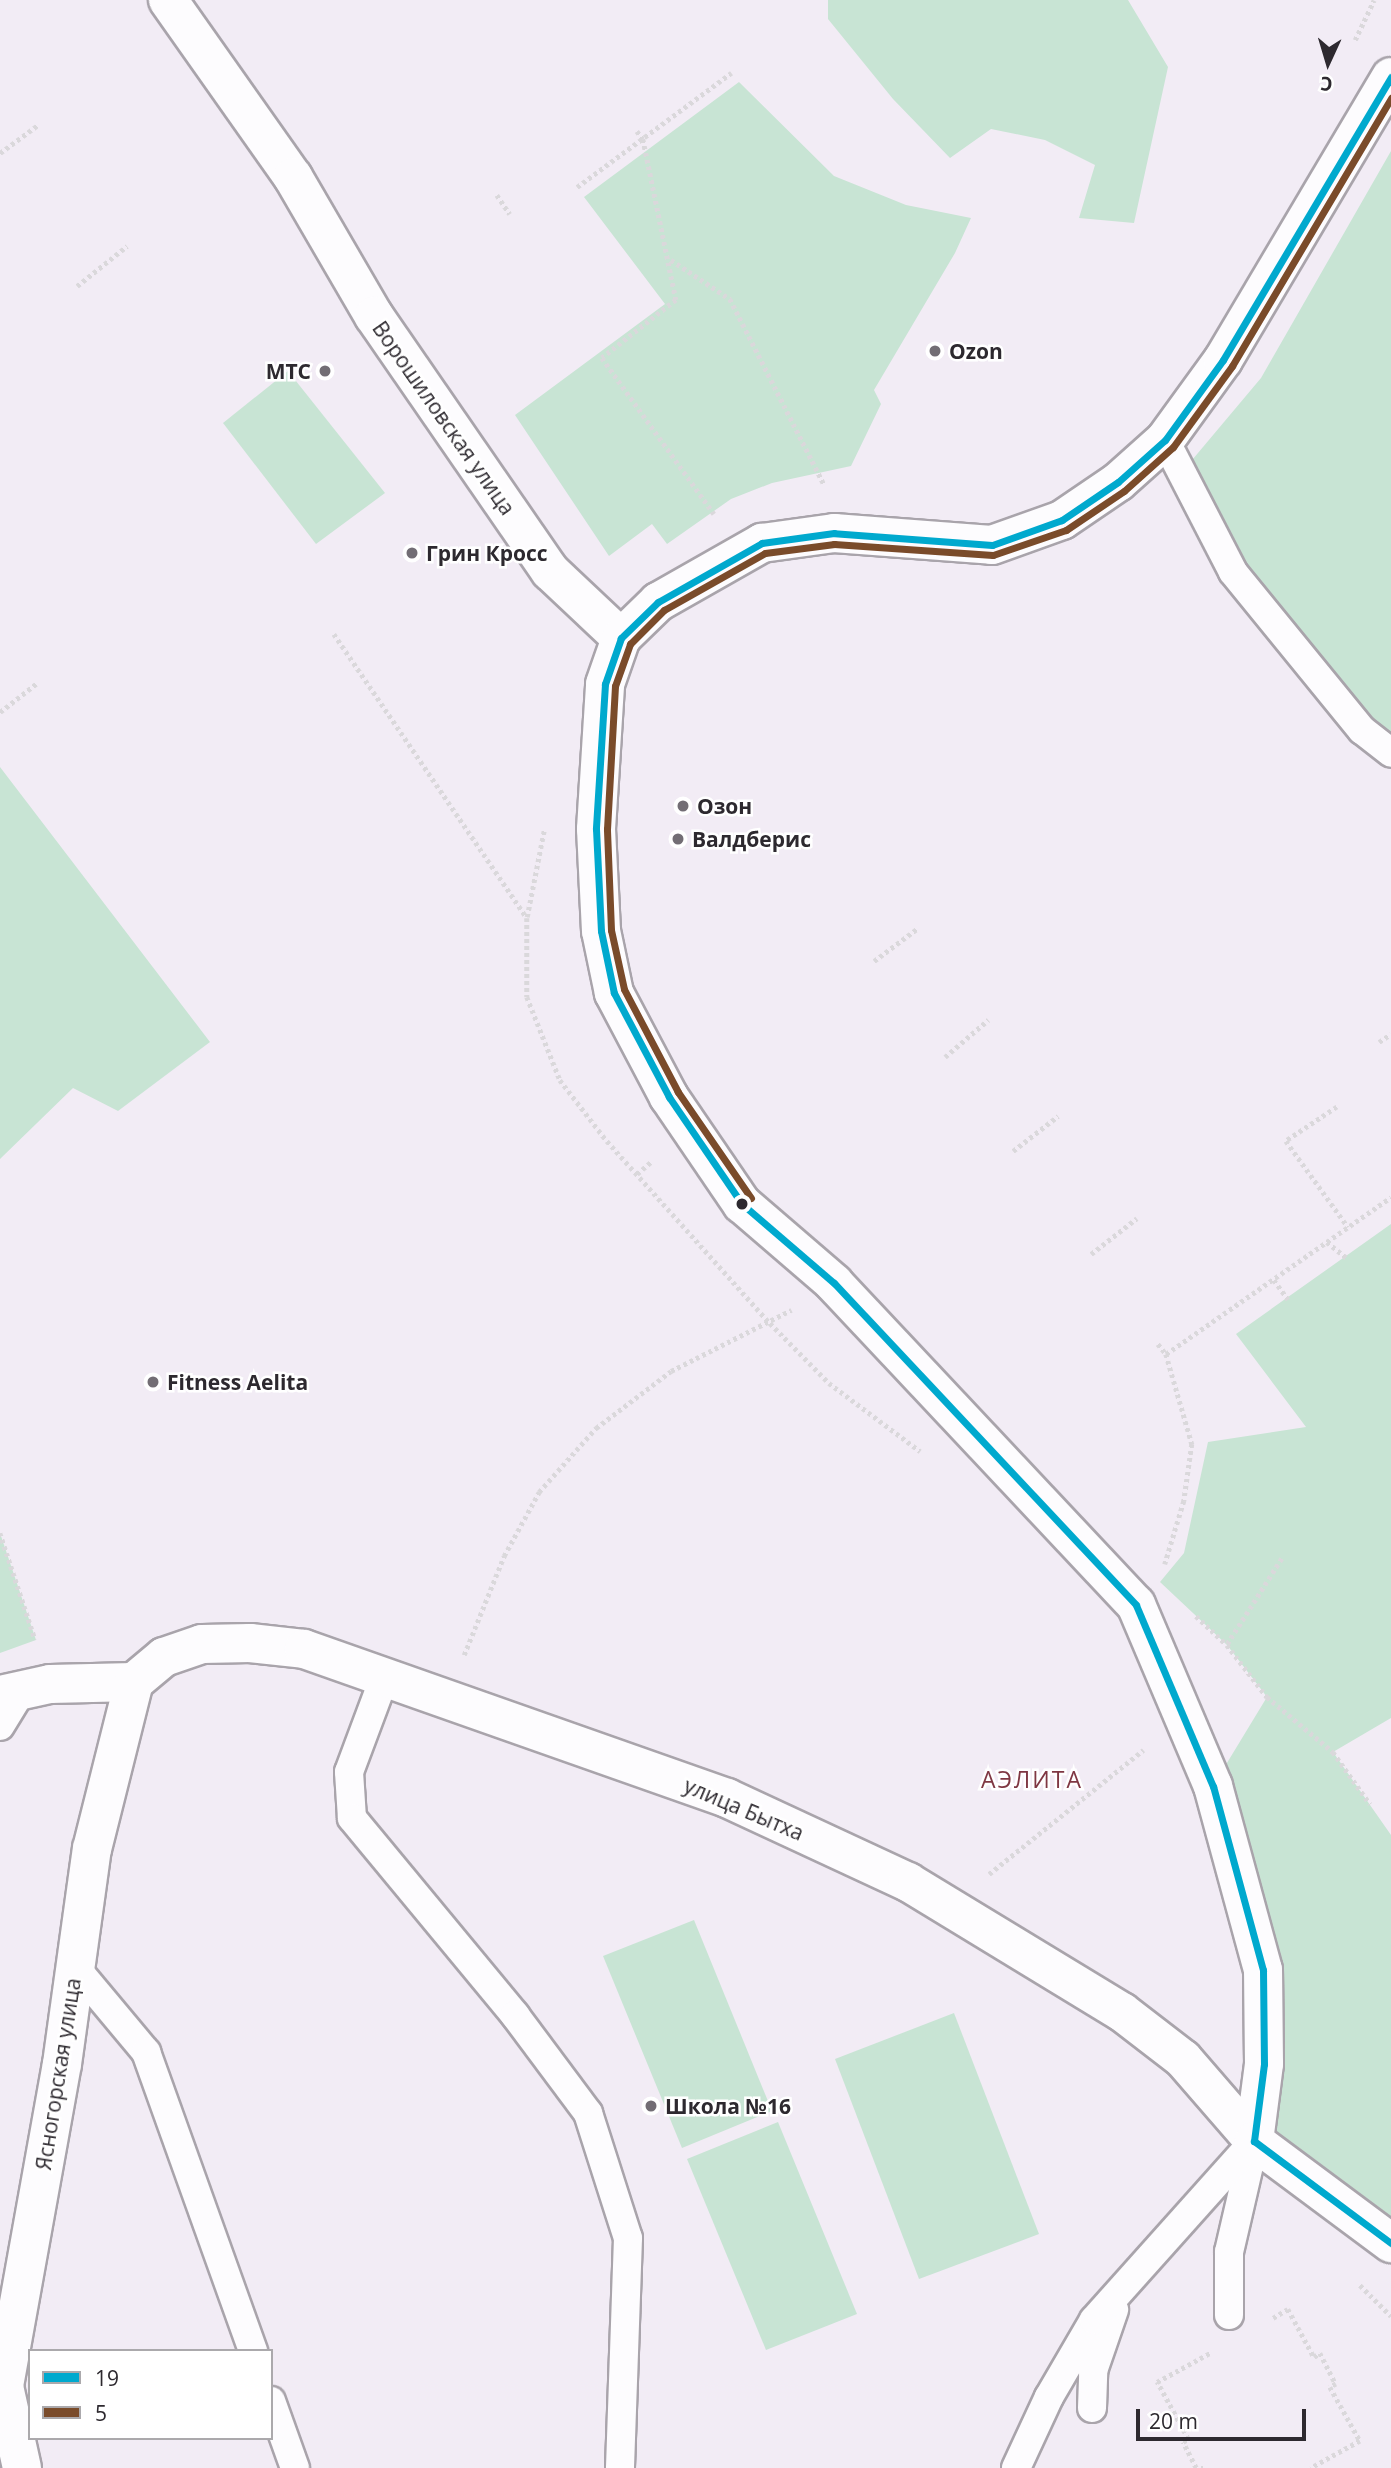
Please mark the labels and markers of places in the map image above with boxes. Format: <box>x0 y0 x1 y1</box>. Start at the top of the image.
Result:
place label: Ozon <box>949 338 1003 364</box>
marker: Ozon <box>927 343 943 359</box>
place label: МТС <box>266 358 311 384</box>
marker: МТС <box>317 363 333 379</box>
place label: Грин Кросс <box>426 540 548 566</box>
marker: Грин Кросс <box>404 545 420 561</box>
place label: Озон <box>697 793 752 819</box>
marker: Озон <box>675 798 691 814</box>
place label: Валдберис <box>692 826 811 852</box>
marker: Валдберис <box>670 831 686 847</box>
unlabelled marker <box>735 1197 749 1211</box>
place label: Fitness Aelita <box>167 1369 308 1395</box>
marker: Fitness Aelita <box>145 1374 161 1390</box>
place label: Школа №16 <box>665 2093 791 2119</box>
marker: Школа №16 <box>643 2098 659 2114</box>

